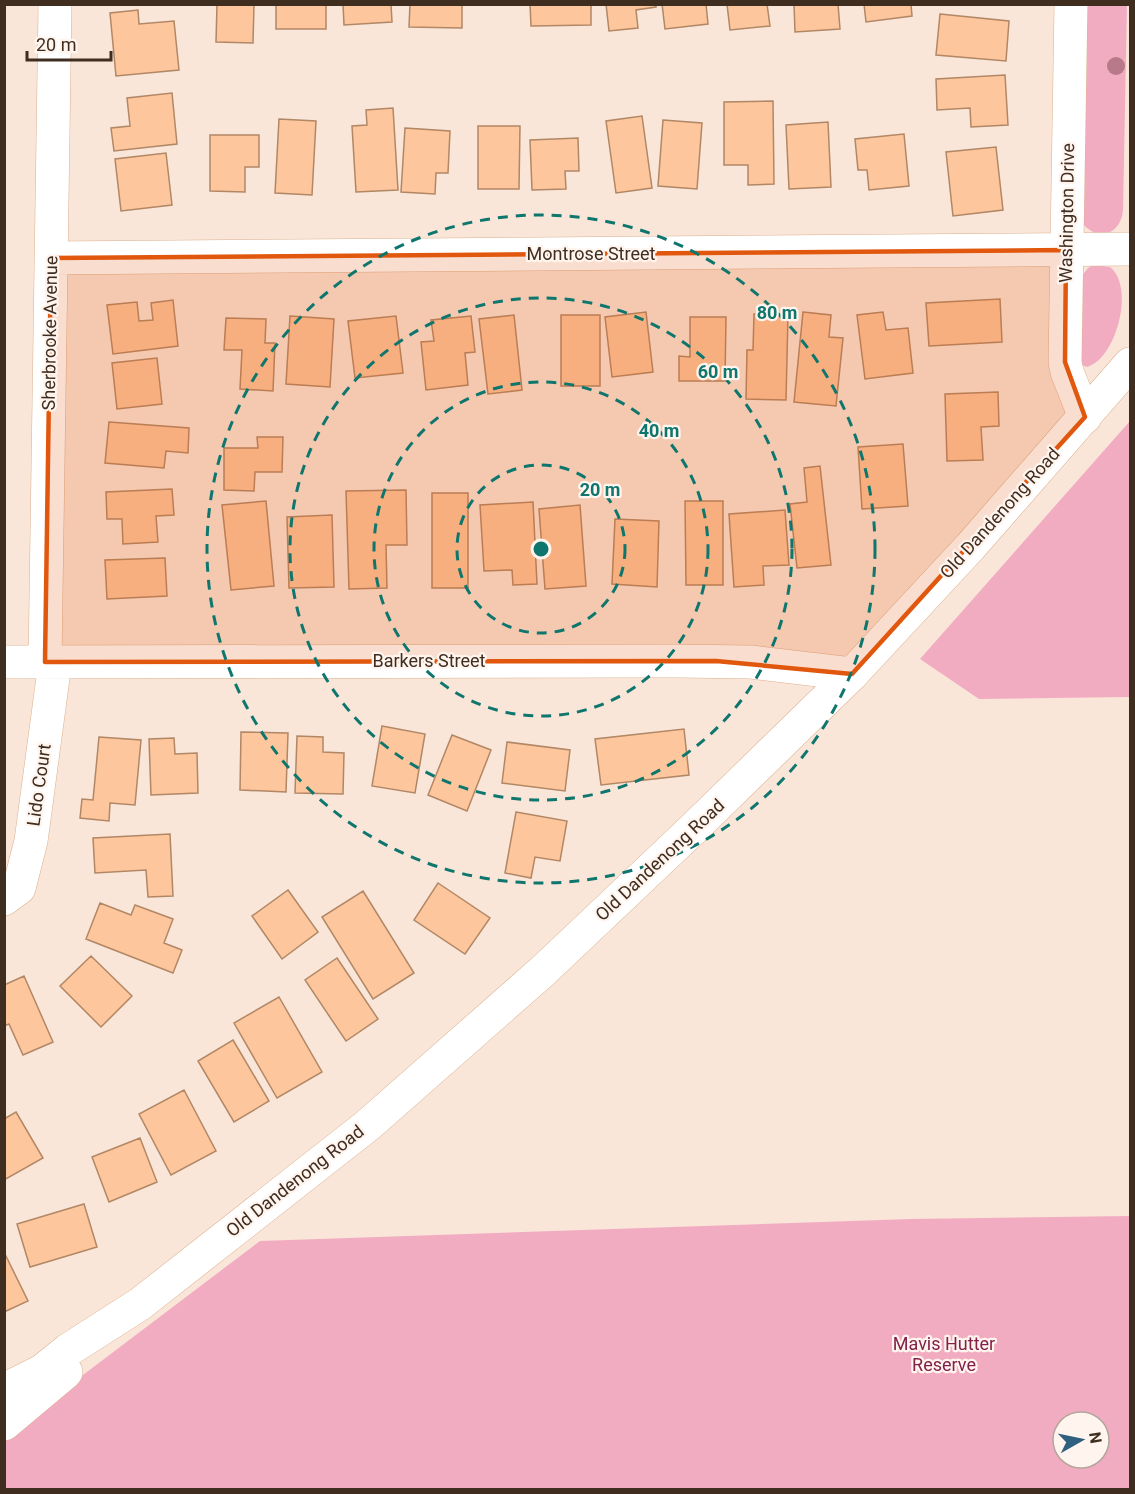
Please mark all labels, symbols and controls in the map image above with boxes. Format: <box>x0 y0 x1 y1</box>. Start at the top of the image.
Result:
scale bar <box>27 24 111 62</box>
text: 20 m <box>36 34 76 55</box>
street label: Washington Drive <box>1055 143 1078 283</box>
street label: Montrose Street <box>527 243 655 264</box>
street label: Sherbrooke Avenue <box>38 255 61 410</box>
text: 80 m <box>757 302 797 323</box>
text: 60 m <box>698 361 738 382</box>
text: 40 m <box>639 420 679 441</box>
street label: Old Dandenong Road <box>935 443 1064 582</box>
text: 20 m <box>580 479 620 500</box>
centre of rings <box>531 539 551 559</box>
street label: Barkers Street <box>373 650 486 671</box>
street label: Lido Court <box>22 742 55 828</box>
street label: Old Dandenong Road <box>591 794 728 925</box>
street label: Old Dandenong Road <box>222 1120 368 1241</box>
park label: Mavis Hutter Reserve <box>893 1333 995 1375</box>
north arrow <box>1051 1410 1111 1470</box>
text: N <box>1085 1431 1106 1445</box>

